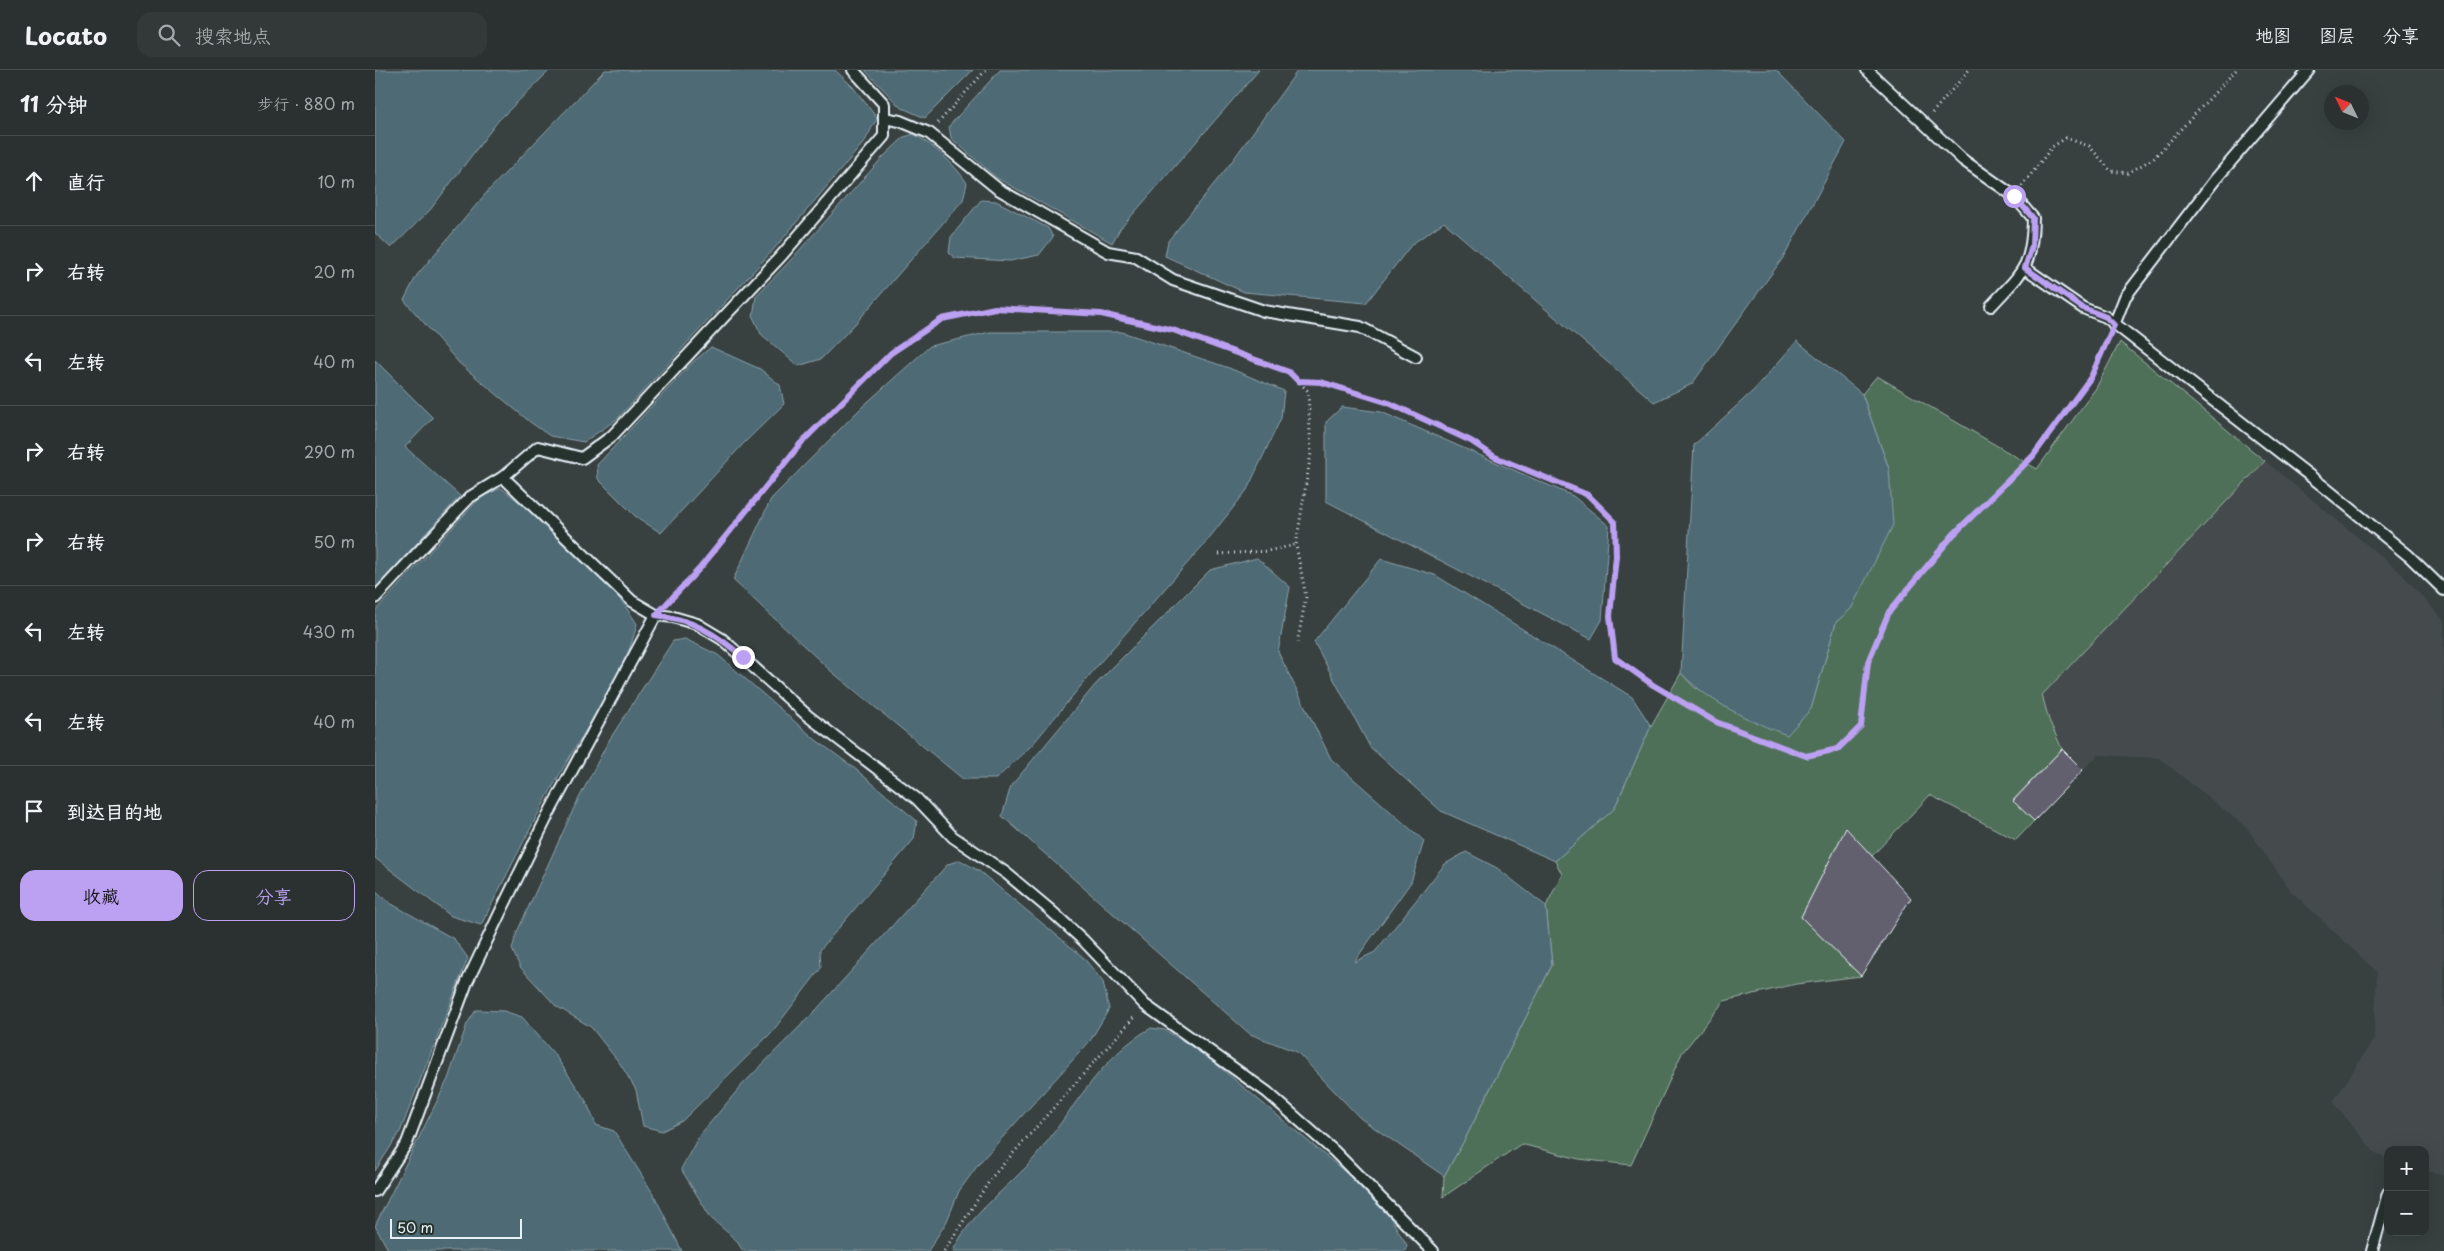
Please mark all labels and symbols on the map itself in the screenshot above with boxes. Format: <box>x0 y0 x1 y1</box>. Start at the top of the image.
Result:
north arrow <box>2324 85 2369 130</box>
route start <box>2003 185 2026 208</box>
route end <box>732 646 755 669</box>
scale bar <box>390 1216 523 1239</box>

